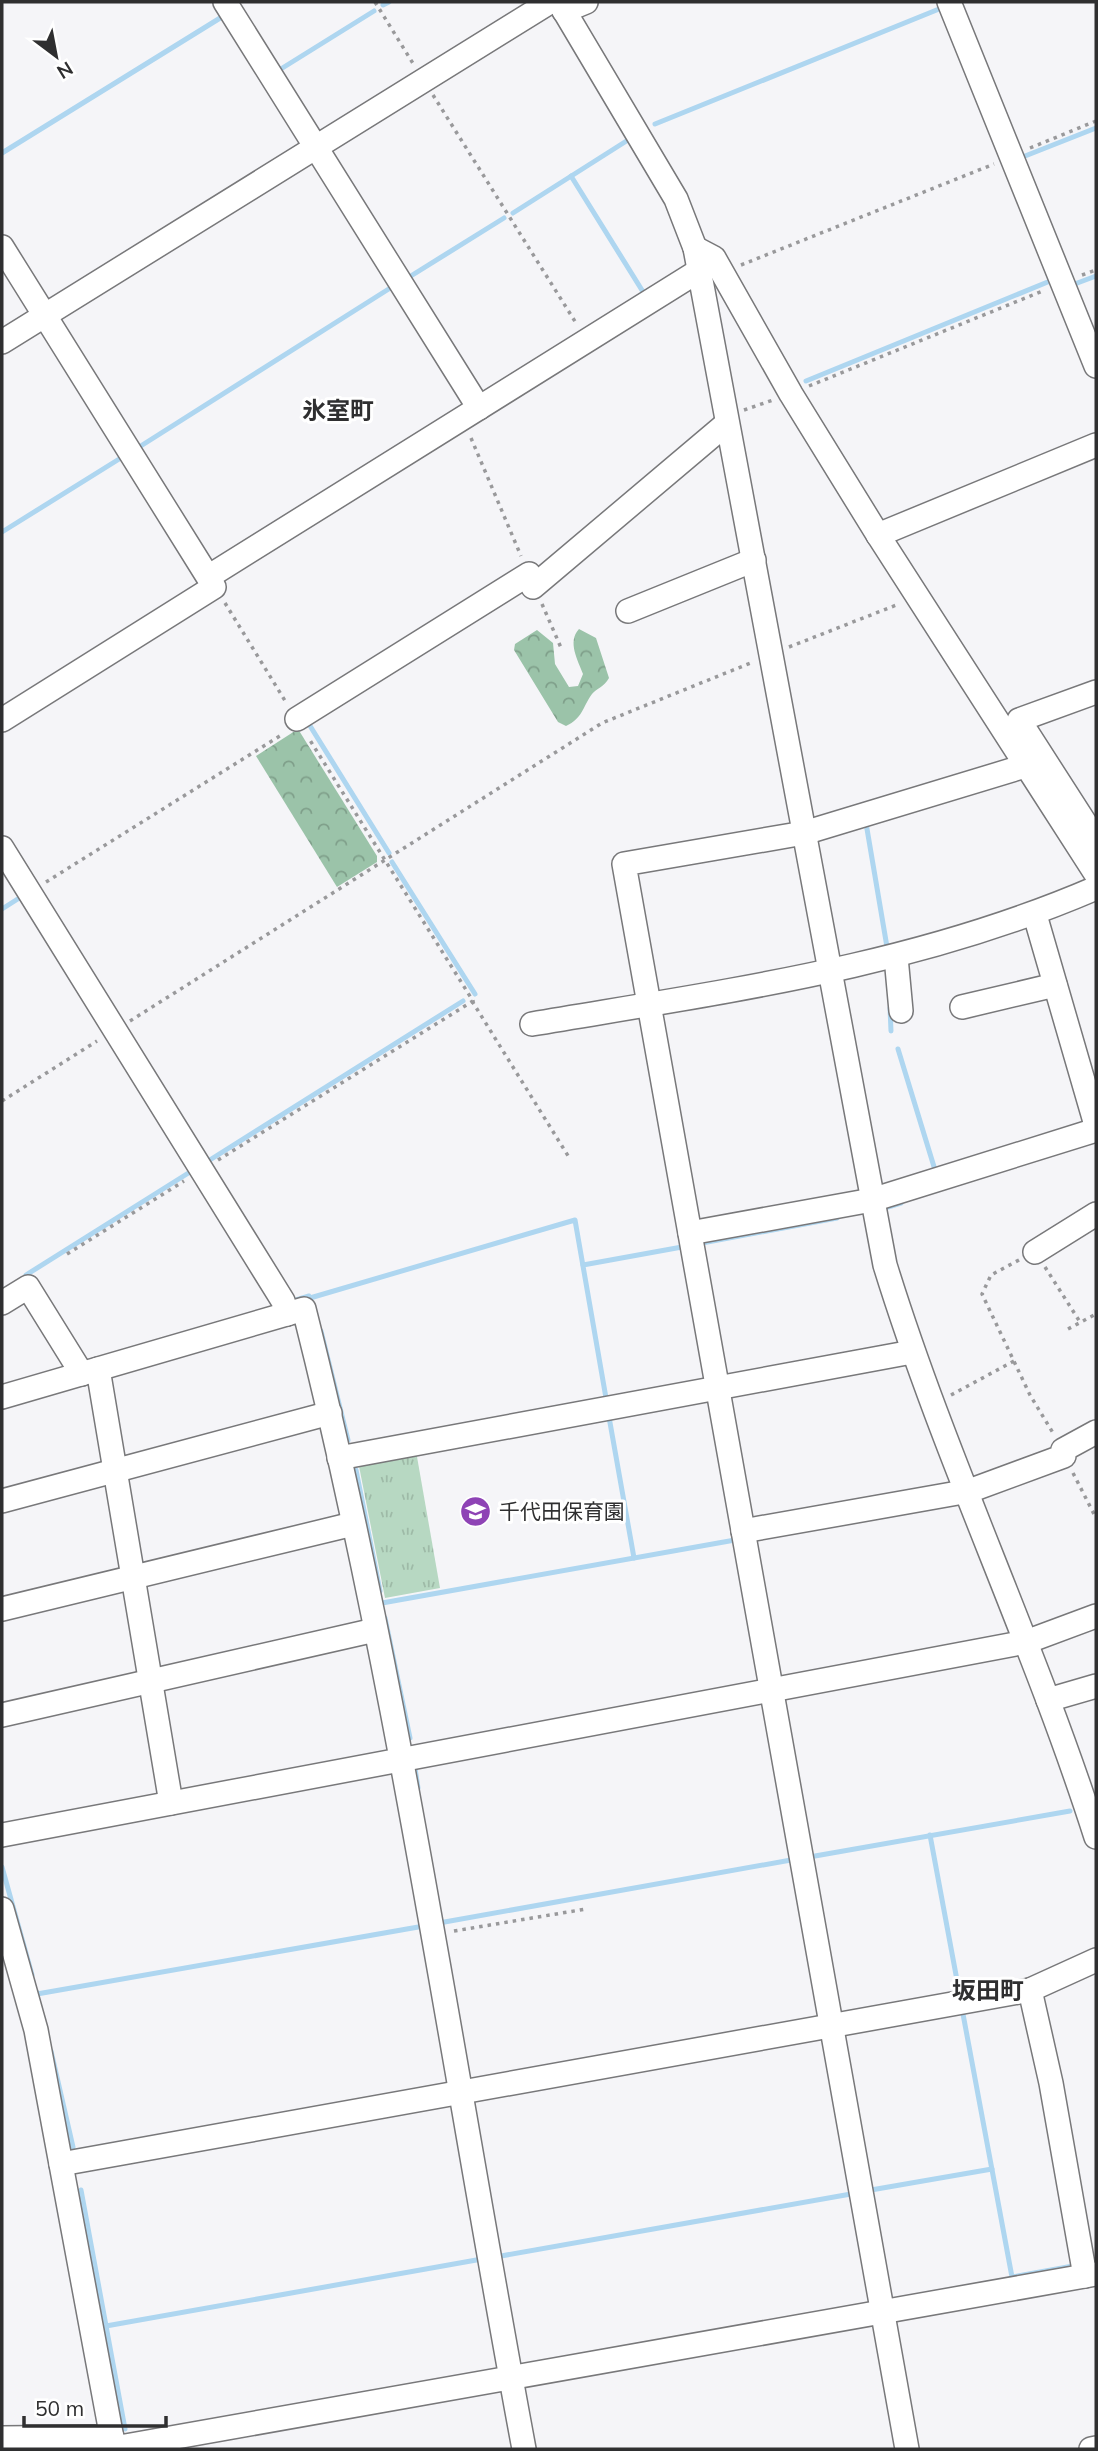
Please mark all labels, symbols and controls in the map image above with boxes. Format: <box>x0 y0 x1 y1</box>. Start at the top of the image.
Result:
north arrow <box>21 21 91 91</box>
text: N <box>53 56 77 84</box>
district label: 氷室町 <box>302 395 374 425</box>
school or university icon: 千代田保育園 <box>459 1494 493 1528</box>
place label: 千代田保育園 <box>499 1498 625 1524</box>
district label: 坂田町 <box>952 1975 1024 2005</box>
scale bar <box>24 2384 166 2428</box>
text: 50 m <box>35 2395 84 2421</box>

